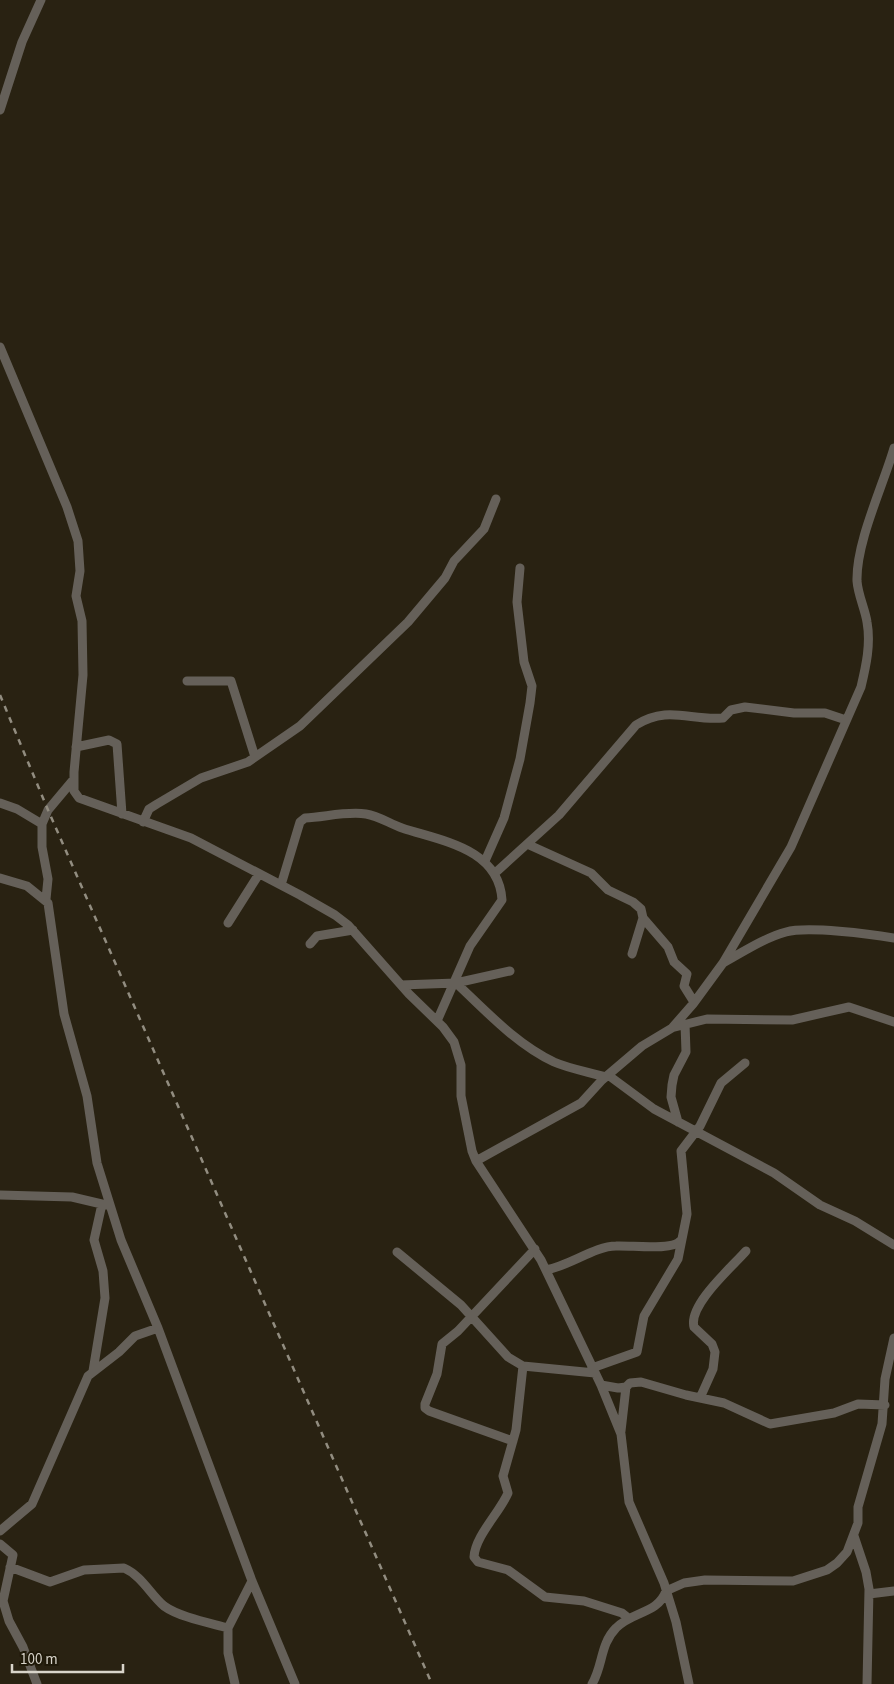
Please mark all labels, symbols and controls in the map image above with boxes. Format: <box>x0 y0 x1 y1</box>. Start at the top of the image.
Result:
scale bar <box>12 1642 124 1674</box>
text: 100 m <box>20 1649 58 1670</box>

